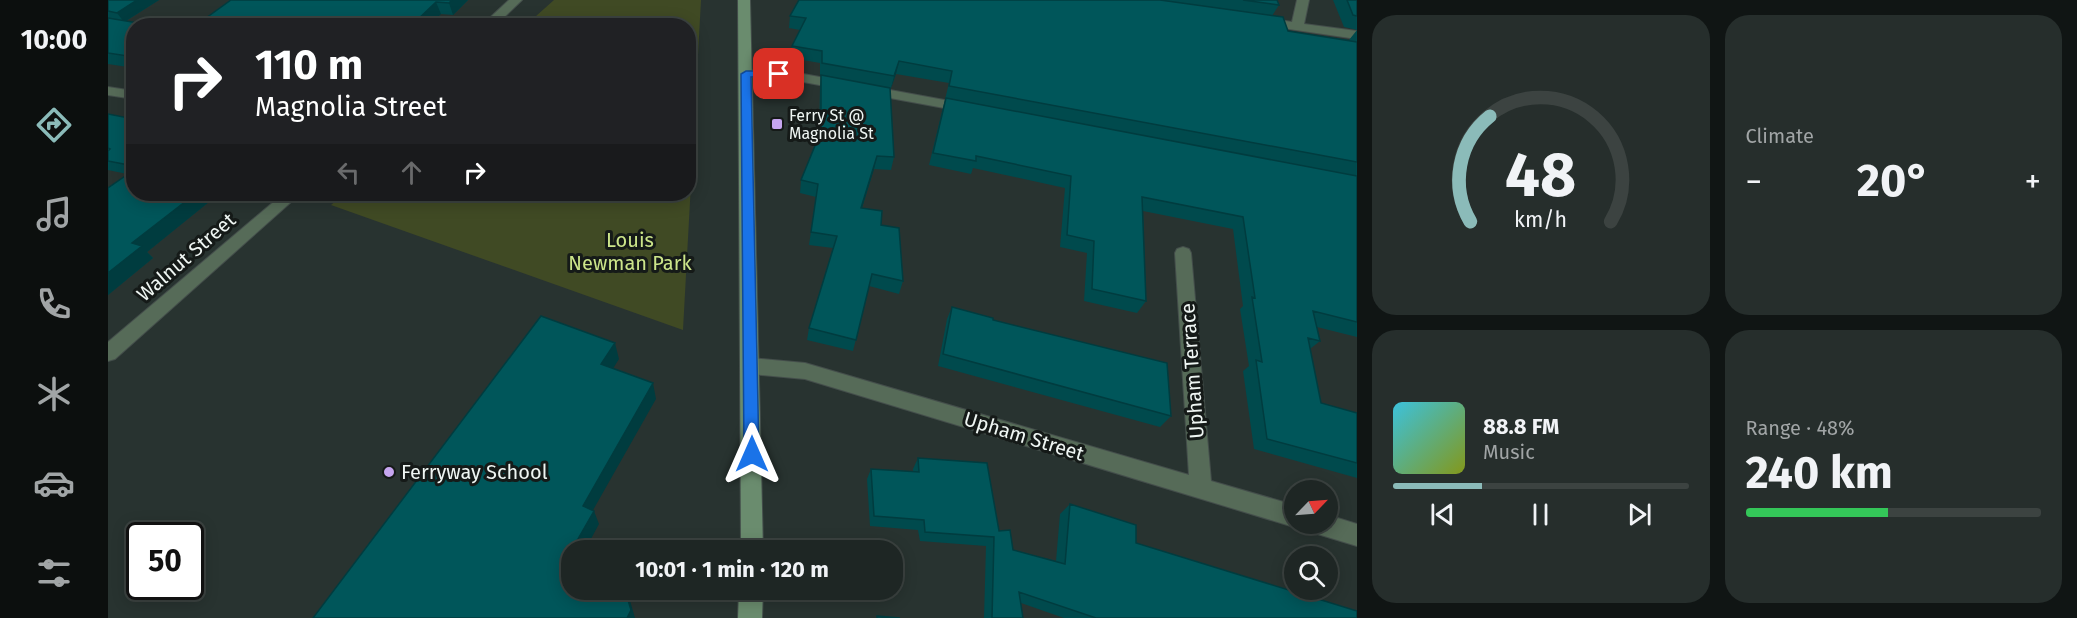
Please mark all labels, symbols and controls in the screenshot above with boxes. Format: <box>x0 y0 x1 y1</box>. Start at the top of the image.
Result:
text: 10:00 <box>21 24 87 56</box>
text: 110 m <box>255 40 363 90</box>
icon: right <box>156 42 234 120</box>
pin <box>753 48 804 99</box>
icon: arrive <box>762 57 795 90</box>
text: Magnolia Street <box>255 91 447 123</box>
icon: directions <box>33 104 75 146</box>
place label: Ferry St @ Magnolia St <box>789 106 874 143</box>
marker: Ferry St @ Magnolia St <box>770 117 784 131</box>
text: Climate <box>1746 124 1814 148</box>
text: 48 <box>1505 138 1576 213</box>
text: 20° <box>1857 154 1930 208</box>
icon: left <box>332 156 365 189</box>
icon: ahead <box>395 156 428 189</box>
icon: right <box>458 156 491 189</box>
text: − <box>1746 162 1762 202</box>
text: + <box>2025 162 2041 202</box>
icon: music <box>33 193 75 235</box>
street label: Walnut Street <box>132 207 241 306</box>
text: km/h <box>1514 207 1567 233</box>
park label: Louis Newman Park <box>568 228 692 275</box>
icon: phone <box>33 283 75 325</box>
street label: Upham Terrace <box>1175 302 1209 440</box>
icon: climate <box>33 373 75 415</box>
street label: Upham Street <box>961 406 1088 466</box>
text: 88.8 FM <box>1483 413 1559 440</box>
text: Range · 48% <box>1746 416 1855 440</box>
position arrow <box>720 422 784 486</box>
text: Music <box>1483 440 1535 464</box>
text: 240 km <box>1746 446 1893 500</box>
place label: Ferryway School <box>401 460 548 484</box>
icon: car <box>33 462 75 504</box>
marker: Ferryway School <box>382 465 396 479</box>
north arrow <box>1284 480 1338 534</box>
map controls <box>1284 480 1338 600</box>
icon: previous <box>1426 498 1459 531</box>
icon: pause <box>1524 498 1557 531</box>
icon: next <box>1623 498 1656 531</box>
speed limit sign: 50 <box>126 522 204 600</box>
button: search <box>1284 546 1338 600</box>
icon: filters <box>33 552 75 594</box>
text: 10:01 · 1 min · 120 m <box>635 556 829 583</box>

